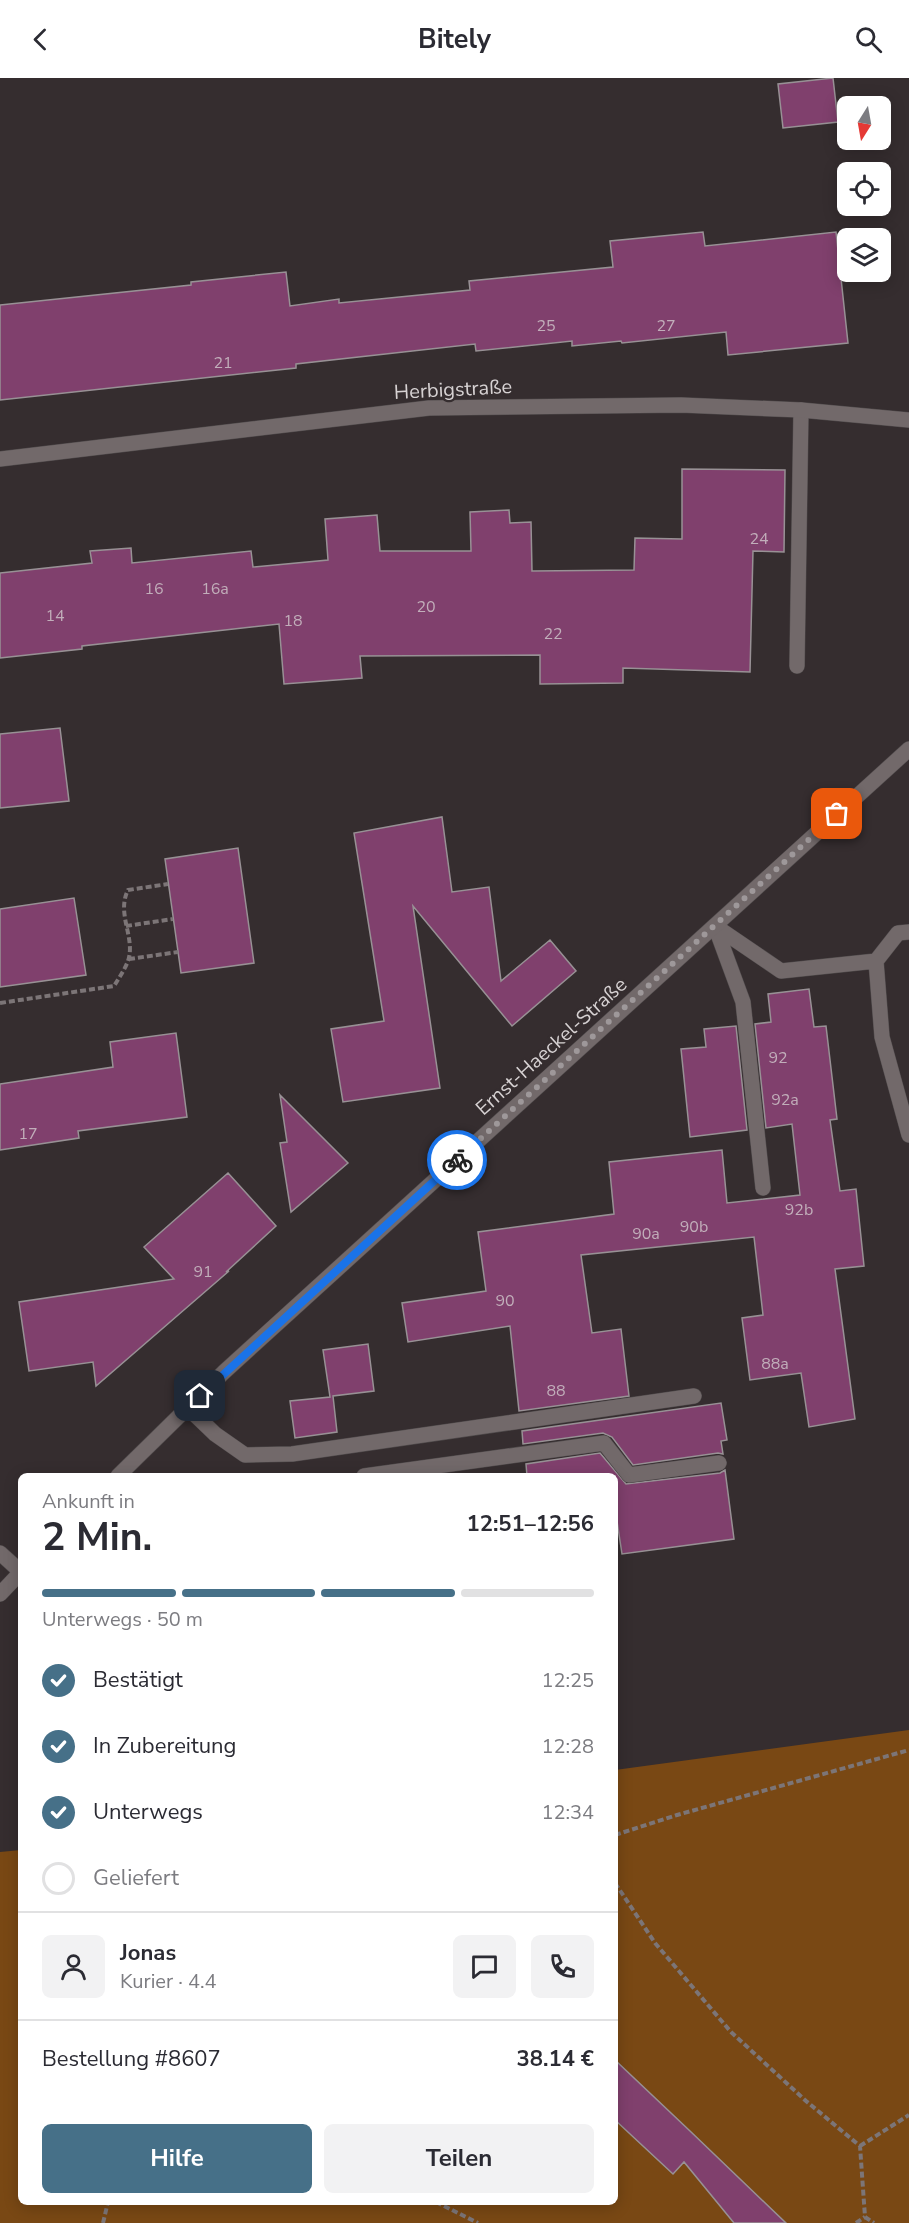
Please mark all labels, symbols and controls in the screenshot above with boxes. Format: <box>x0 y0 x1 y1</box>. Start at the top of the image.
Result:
text: Bitely <box>418 21 491 58</box>
icon: back <box>24 23 57 56</box>
icon: search <box>852 23 885 56</box>
north arrow <box>837 96 891 150</box>
map controls <box>837 96 891 282</box>
button: locate <box>837 162 891 216</box>
button: layers <box>837 228 891 282</box>
house number: 25 <box>536 315 556 337</box>
house number: 27 <box>656 315 676 337</box>
house number: 21 <box>213 352 233 374</box>
street label: Herbigstraße <box>393 373 513 406</box>
house number: 24 <box>749 528 769 550</box>
house number: 16 <box>144 578 164 600</box>
house number: 16a <box>201 578 229 600</box>
house number: 20 <box>416 596 436 618</box>
house number: 14 <box>45 605 65 627</box>
house number: 18 <box>283 610 303 632</box>
house number: 22 <box>543 623 563 645</box>
pin <box>811 788 862 839</box>
icon: bag <box>820 797 853 830</box>
street label: Ernst-Haeckel-Straße <box>470 971 633 1122</box>
house number: 92 <box>768 1047 788 1069</box>
house number: 92a <box>771 1089 799 1111</box>
house number: 17 <box>18 1123 38 1145</box>
courier <box>427 1130 487 1190</box>
icon: bike <box>441 1144 474 1177</box>
house number: 92b <box>785 1199 813 1221</box>
house number: 90b <box>680 1216 708 1238</box>
house number: 90a <box>632 1223 660 1245</box>
house number: 91 <box>193 1261 213 1283</box>
house number: 90 <box>495 1290 515 1312</box>
house number: 88a <box>761 1353 789 1375</box>
pin <box>174 1370 225 1421</box>
icon: home <box>183 1379 216 1412</box>
house number: 88 <box>546 1380 566 1402</box>
text: Ankunft in <box>42 1488 135 1515</box>
text: 12:51–12:56 <box>466 1509 594 1539</box>
text: 2 Min. <box>42 1511 152 1564</box>
text: Unterwegs · 50 m <box>42 1606 203 1633</box>
icon: check <box>42 1664 75 1697</box>
text: Bestätigt <box>93 1665 183 1695</box>
text: 12:25 <box>541 1667 594 1694</box>
icon: check <box>42 1730 75 1763</box>
text: In Zubereitung <box>93 1731 236 1761</box>
text: 12:28 <box>541 1733 594 1760</box>
icon: check <box>42 1796 75 1829</box>
text: Unterwegs <box>93 1797 203 1827</box>
text: 12:34 <box>541 1799 594 1826</box>
text: Geliefert <box>93 1863 179 1893</box>
button: person <box>42 1935 105 1998</box>
button: chat <box>453 1935 516 1998</box>
button: phone <box>531 1935 594 1998</box>
text: Jonas <box>120 1938 176 1968</box>
text: Kurier · 4.4 <box>120 1968 217 1995</box>
text: Bestellung #8607 <box>42 2044 221 2074</box>
text: 38.14 € <box>517 2044 594 2074</box>
button: Hilfe <box>42 2124 312 2193</box>
button: Teilen <box>324 2124 594 2193</box>

